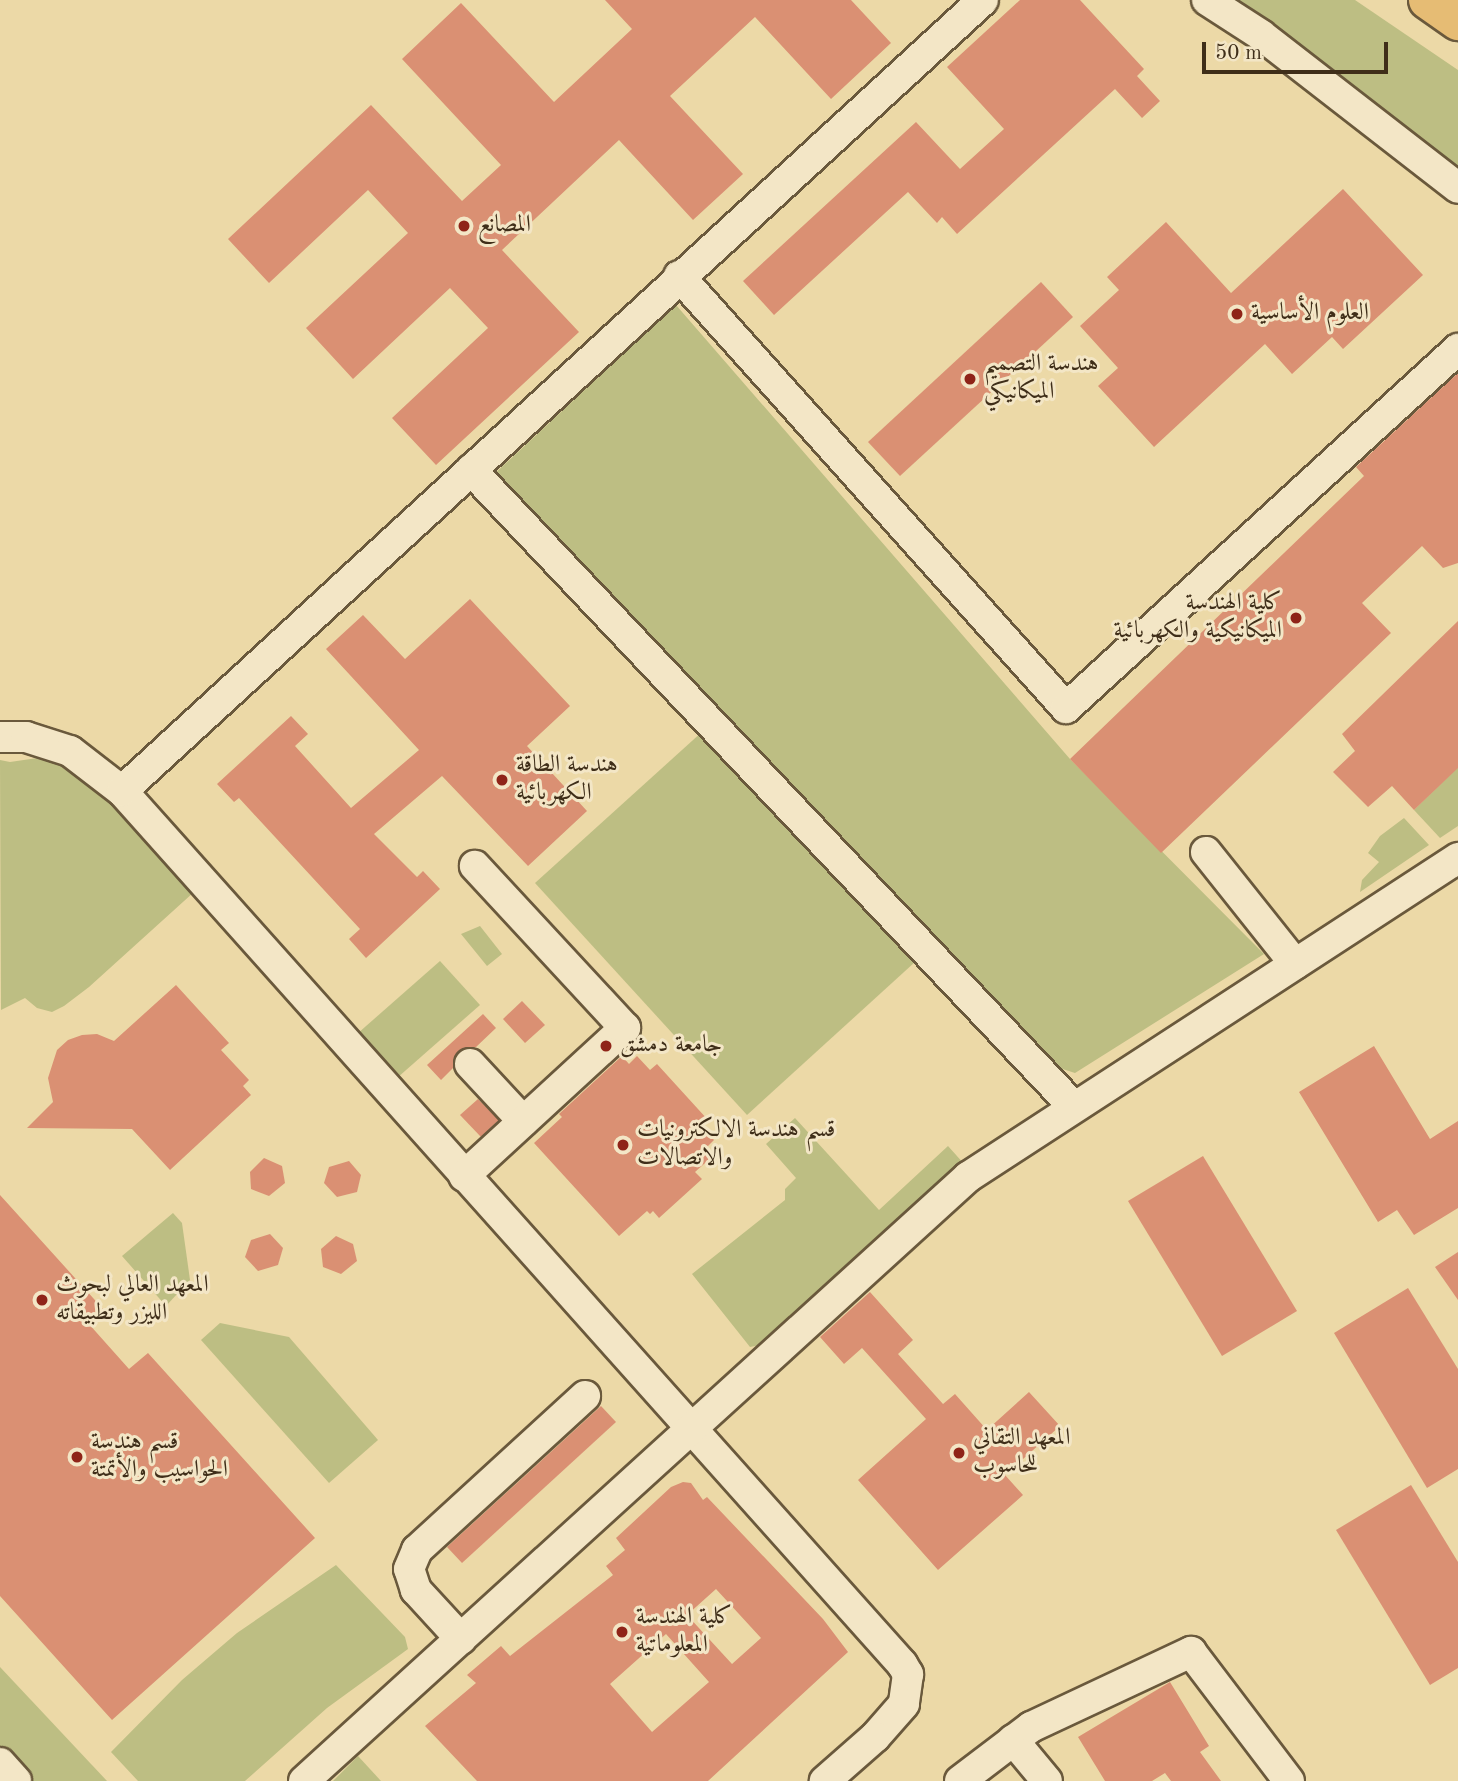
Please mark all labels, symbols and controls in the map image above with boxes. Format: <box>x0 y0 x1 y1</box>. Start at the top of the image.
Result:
scale bar <box>1206 28 1392 72</box>
text: 50 m <box>1215 43 1262 64</box>
place label: المصانع <box>478 212 531 240</box>
marker: المصانع <box>456 218 472 234</box>
place label: العلوم الأساسية <box>1251 300 1369 328</box>
marker: العلوم الأساسية <box>1229 306 1245 322</box>
place label: هندسة التصميم الميكانيكي <box>984 351 1099 407</box>
marker: هندسة التصميم الميكانيكي <box>962 371 978 387</box>
place label: كلية الهندسة الميكانيكية والكهربائية <box>1114 590 1282 646</box>
marker: كلية الهندسة الميكانيكية والكهربائية <box>1288 610 1304 626</box>
place label: هندسة الطاقة الكهربائية <box>516 752 618 808</box>
marker: هندسة الطاقة الكهربائية <box>494 772 510 788</box>
place label: جامعة دمشق <box>620 1032 722 1060</box>
marker: جامعة دمشق <box>598 1038 614 1054</box>
place label: قسم هندسة الالكترونيات والاتصالات <box>637 1117 835 1173</box>
marker: قسم هندسة الالكترونيات والاتصالات <box>615 1137 631 1153</box>
place label: المعهد العالي لبحوث الليزر وتطبيقاته <box>56 1272 209 1328</box>
marker: المعهد العالي لبحوث الليزر وتطبيقاته <box>34 1292 50 1308</box>
place label: المعهد التقاني للحاسوب <box>973 1425 1070 1481</box>
place label: قسم هندسة الحواسيب والأتمتة <box>91 1429 228 1485</box>
marker: المعهد التقاني للحاسوب <box>951 1445 967 1461</box>
marker: قسم هندسة الحواسيب والأتمتة <box>69 1449 85 1465</box>
place label: كلية الهندسة المعلوماتية <box>636 1604 733 1660</box>
marker: كلية الهندسة المعلوماتية <box>614 1624 630 1640</box>

